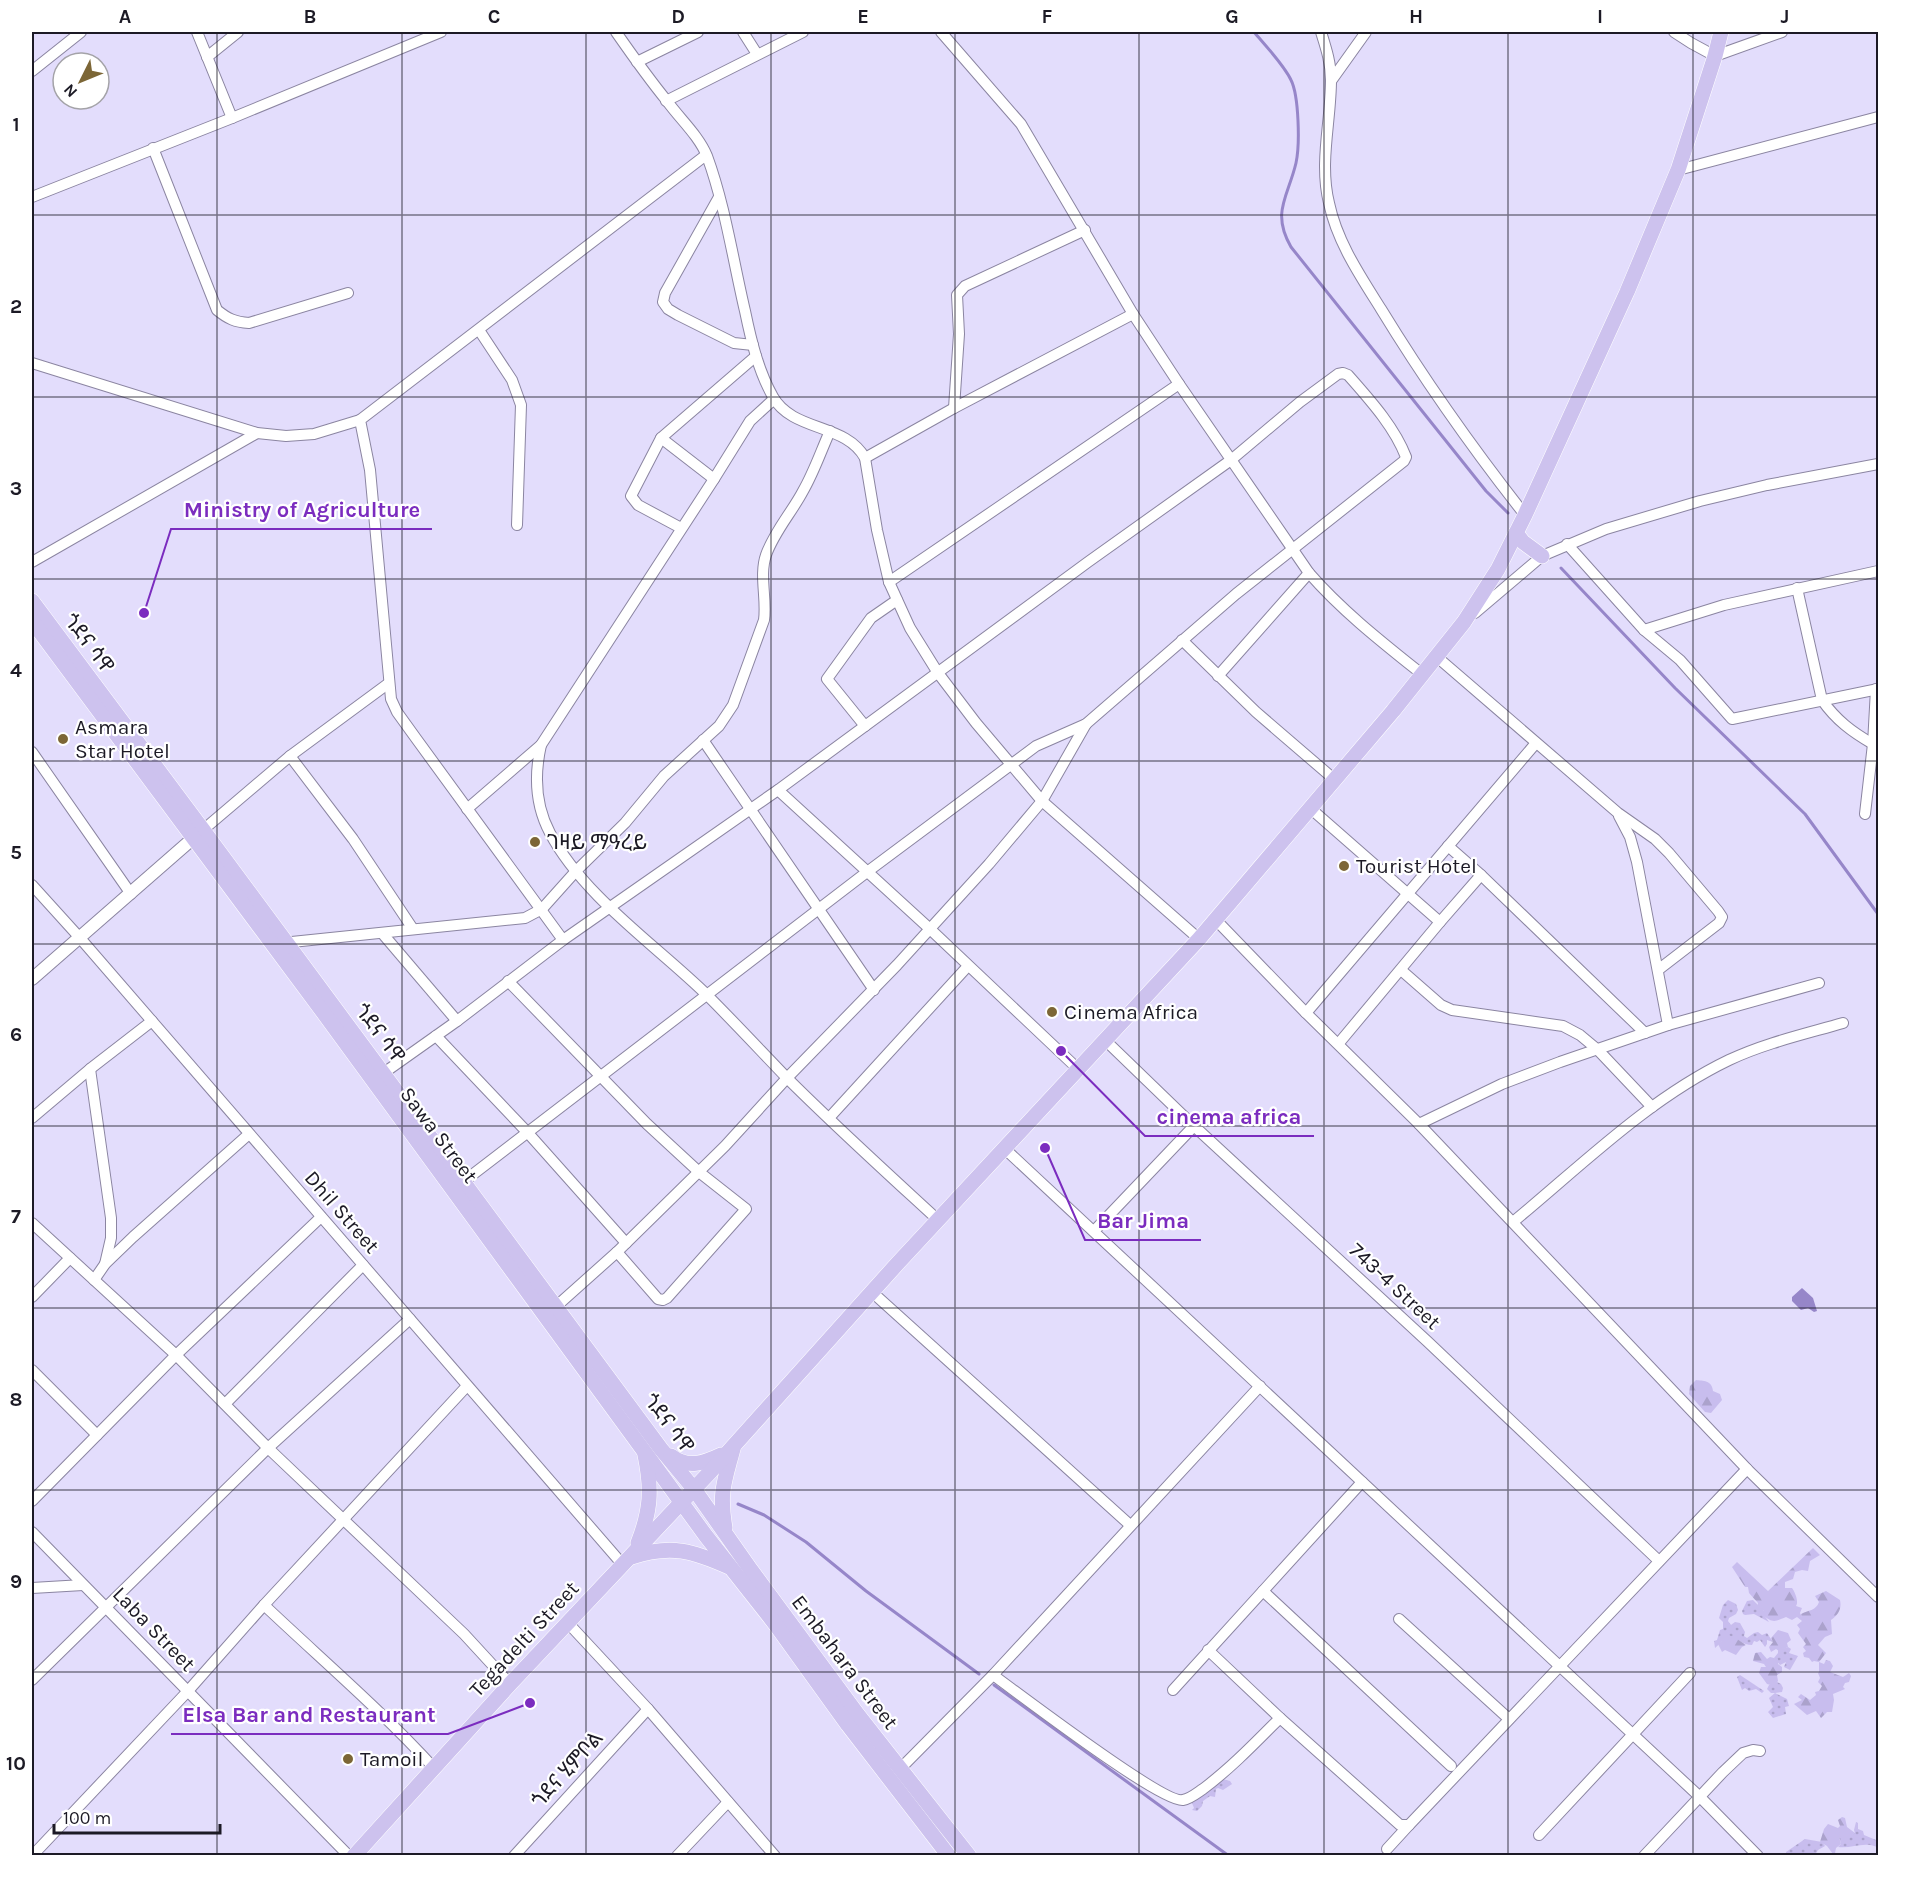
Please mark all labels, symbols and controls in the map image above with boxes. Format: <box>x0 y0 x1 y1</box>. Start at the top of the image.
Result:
text: A <box>119 5 132 28</box>
text: B <box>304 5 316 28</box>
text: C <box>488 5 500 28</box>
text: D <box>671 5 685 28</box>
text: E <box>857 5 869 28</box>
text: F <box>1042 5 1053 28</box>
text: G <box>1225 5 1239 28</box>
text: H <box>1409 5 1423 28</box>
text: I <box>1597 5 1603 28</box>
text: J <box>1781 5 1789 28</box>
north arrow <box>51 51 111 111</box>
text: N <box>60 80 81 102</box>
text: 1 <box>12 113 20 136</box>
text: 2 <box>10 295 22 318</box>
text: 3 <box>10 477 22 500</box>
callout: Ministry of Agriculture <box>171 489 432 529</box>
text: Ministry of Agriculture <box>184 497 420 523</box>
street label: ጎደና ሳዋ <box>59 609 119 677</box>
text: 4 <box>10 659 22 682</box>
place label: Asmara Star Hotel <box>75 715 170 763</box>
marker: Asmara Star Hotel <box>56 732 70 746</box>
place label: ገዛይ ማዓረይ <box>547 830 647 854</box>
marker: ገዛይ ማዓረይ <box>528 835 542 849</box>
text: 5 <box>10 841 22 864</box>
place label: Tourist Hotel <box>1356 854 1477 878</box>
marker: Tourist Hotel <box>1337 859 1351 873</box>
street label: ጎደና ሳዋ <box>350 999 410 1067</box>
place label: Cinema Africa <box>1064 1000 1198 1024</box>
marker: Cinema Africa <box>1045 1005 1059 1019</box>
text: 6 <box>10 1023 22 1046</box>
street label: Sawa Street <box>395 1082 483 1188</box>
callout: cinema africa <box>1145 1096 1314 1136</box>
text: cinema africa <box>1157 1104 1301 1130</box>
street label: Dhil Street <box>300 1166 384 1258</box>
callout: Bar Jima <box>1085 1200 1201 1240</box>
text: 7 <box>11 1205 21 1228</box>
text: Bar Jima <box>1097 1208 1189 1234</box>
street label: 743-4 Street <box>1345 1238 1446 1334</box>
text: 8 <box>10 1388 22 1411</box>
street label: ጎደና ሳዋ <box>639 1389 699 1457</box>
text: 9 <box>10 1570 22 1593</box>
street label: Tegadelti Street <box>464 1576 584 1702</box>
street label: Laba Street <box>108 1582 200 1676</box>
street label: Embahara Street <box>787 1590 903 1734</box>
callout: Elsa Bar and Restaurant <box>171 1694 448 1734</box>
text: Elsa Bar and Restaurant <box>182 1702 436 1728</box>
street label: ጎደና ሂምቦል <box>526 1726 608 1812</box>
place label: Tamoil <box>360 1747 424 1771</box>
text: 10 <box>6 1752 26 1775</box>
marker: Tamoil <box>341 1752 355 1766</box>
scale bar <box>54 1797 220 1835</box>
text: 100 m <box>63 1807 111 1829</box>

